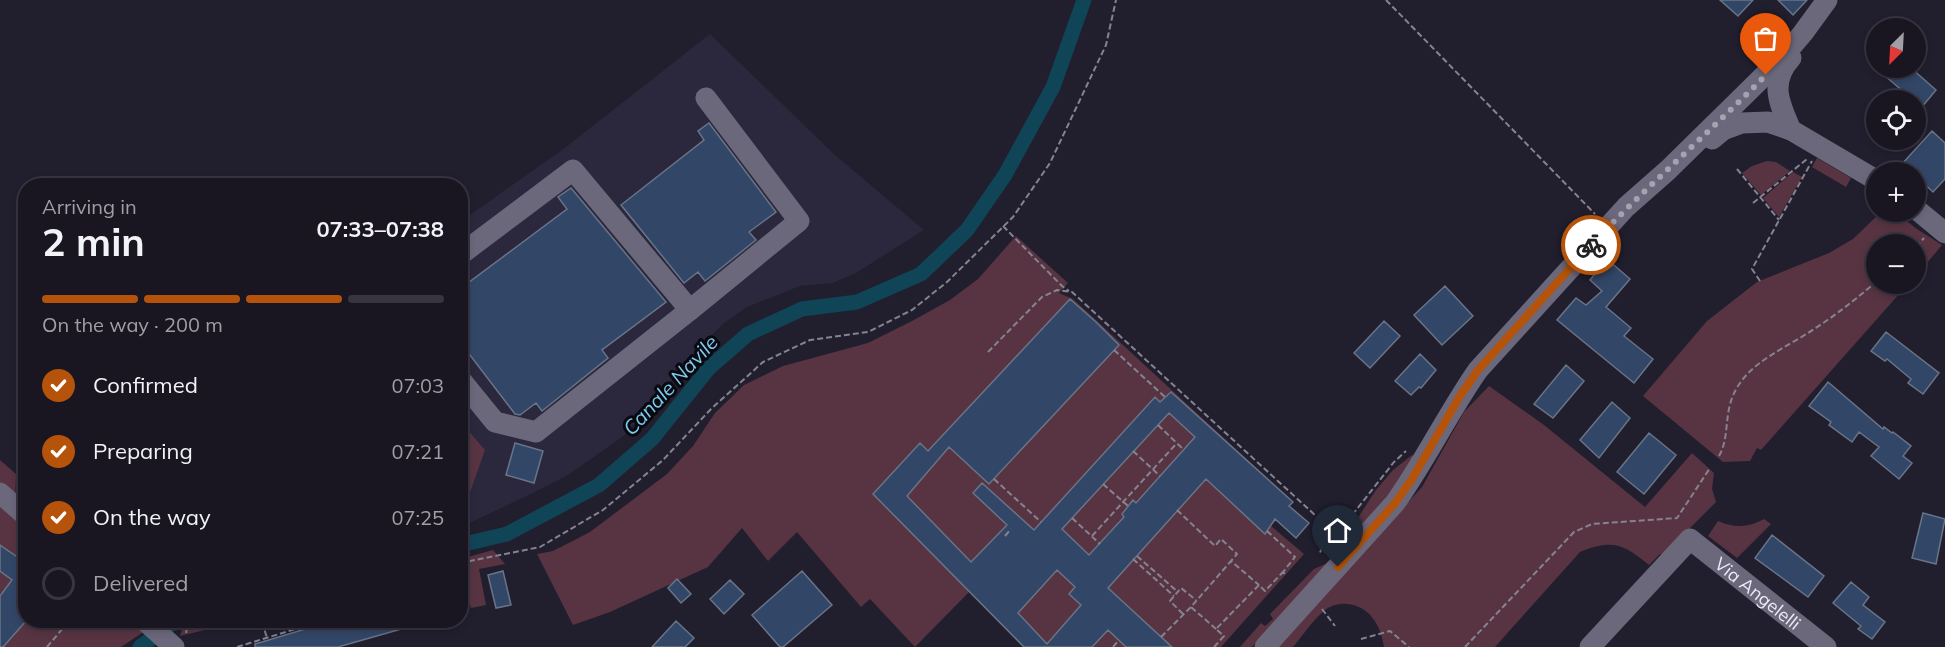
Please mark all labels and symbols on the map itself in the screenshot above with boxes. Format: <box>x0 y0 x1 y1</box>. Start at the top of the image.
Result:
pin <box>1740 13 1791 75</box>
north arrow <box>1866 18 1926 78</box>
courier <box>1561 215 1621 275</box>
water label: Canale Navile <box>617 330 723 440</box>
pin <box>1312 505 1363 567</box>
street label: Via Angelelli <box>1710 552 1806 634</box>

